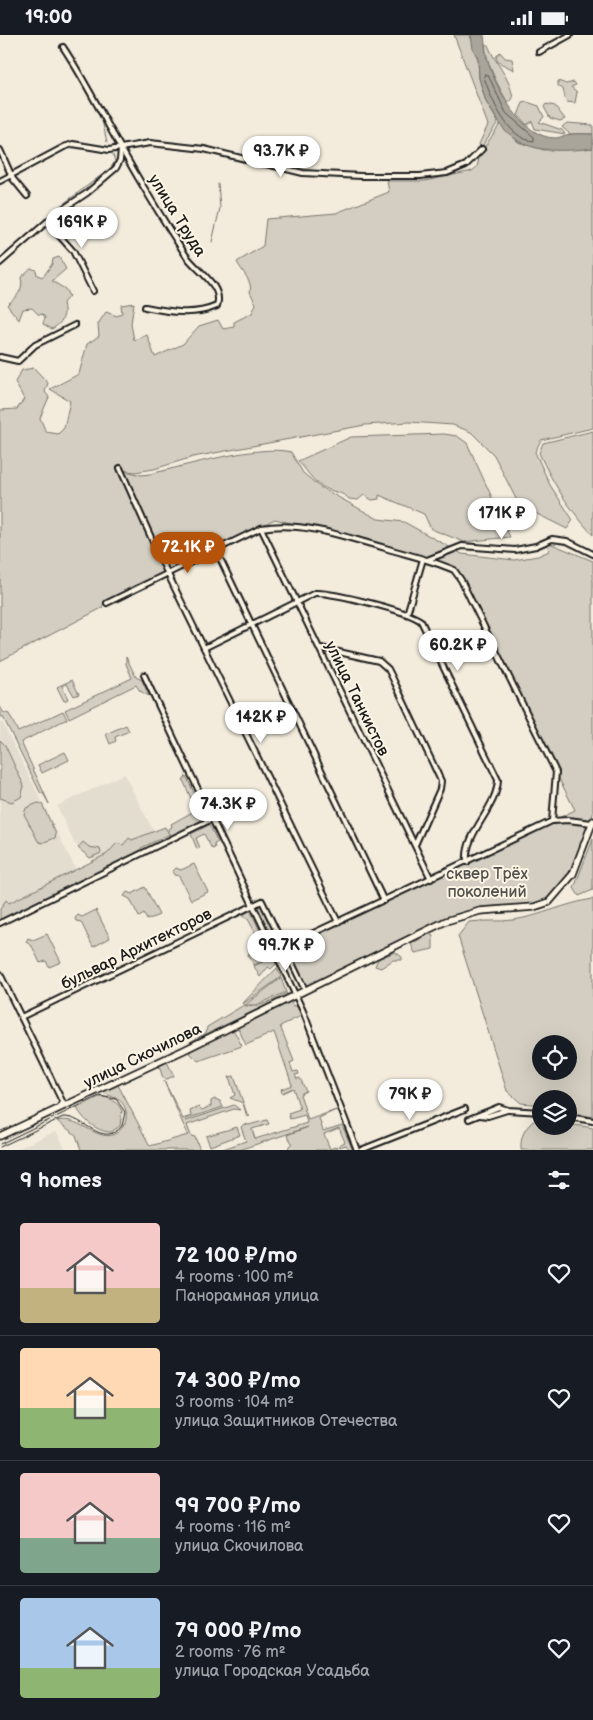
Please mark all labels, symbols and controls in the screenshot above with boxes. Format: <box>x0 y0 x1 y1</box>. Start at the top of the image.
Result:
text: 19:00 <box>25 6 72 29</box>
pin: 93.7K ₽ <box>235 135 327 178</box>
text: 93.7K ₽ <box>253 142 309 161</box>
street label: улица Труда <box>144 171 210 261</box>
pin: 169K ₽ <box>41 207 123 249</box>
text: 169K ₽ <box>57 213 107 232</box>
pin: 171K ₽ <box>461 497 543 540</box>
text: 171K ₽ <box>479 504 525 523</box>
pin: 72.1K ₽ <box>142 531 234 574</box>
text: 72.1K ₽ <box>161 538 215 557</box>
pin: 60.2K ₽ <box>412 629 504 672</box>
text: 60.2K ₽ <box>429 636 487 655</box>
street label: улица Танкистов <box>321 638 393 760</box>
pin: 142K ₽ <box>220 701 302 744</box>
text: 142K ₽ <box>236 708 286 727</box>
pin: 74.3K ₽ <box>182 789 274 831</box>
text: 74.3K ₽ <box>200 795 256 814</box>
park label: сквер Трёх поколений <box>446 865 528 902</box>
street label: бульвар Архитекторов <box>58 904 216 994</box>
pin: 99.7K ₽ <box>240 929 332 972</box>
text: 99.7K ₽ <box>258 936 314 955</box>
street label: улица Скочилова <box>81 1019 205 1093</box>
map controls <box>532 1035 577 1135</box>
button: locate <box>532 1035 577 1080</box>
pin: 79K ₽ <box>375 1079 445 1121</box>
text: 79K ₽ <box>389 1085 431 1104</box>
button: layers <box>532 1090 577 1135</box>
icon: filters <box>545 1166 573 1194</box>
text: 9 homes <box>20 1168 102 1193</box>
icon: home <box>60 1243 120 1303</box>
text: 72 100 ₽/mo <box>175 1243 297 1268</box>
icon: heart <box>545 1259 573 1287</box>
text: 4 rooms · 100 m² <box>175 1268 294 1287</box>
text: Панорамная улица <box>175 1287 319 1306</box>
icon: home <box>60 1368 120 1428</box>
text: 74 300 ₽/mo <box>175 1368 301 1393</box>
icon: heart <box>545 1384 573 1412</box>
text: 3 rooms · 104 m² <box>175 1393 294 1412</box>
text: улица Защитников Отечества <box>175 1412 397 1431</box>
icon: home <box>60 1493 120 1553</box>
text: 99 700 ₽/mo <box>175 1493 301 1518</box>
icon: heart <box>545 1509 573 1537</box>
text: 4 rooms · 116 m² <box>175 1518 291 1537</box>
text: улица Скочилова <box>175 1537 303 1556</box>
icon: home <box>60 1618 120 1678</box>
text: 79 000 ₽/mo <box>175 1618 301 1643</box>
icon: heart <box>545 1634 573 1662</box>
text: 2 rooms · 76 m² <box>175 1643 286 1662</box>
text: улица Городская Усадьба <box>175 1662 370 1681</box>

